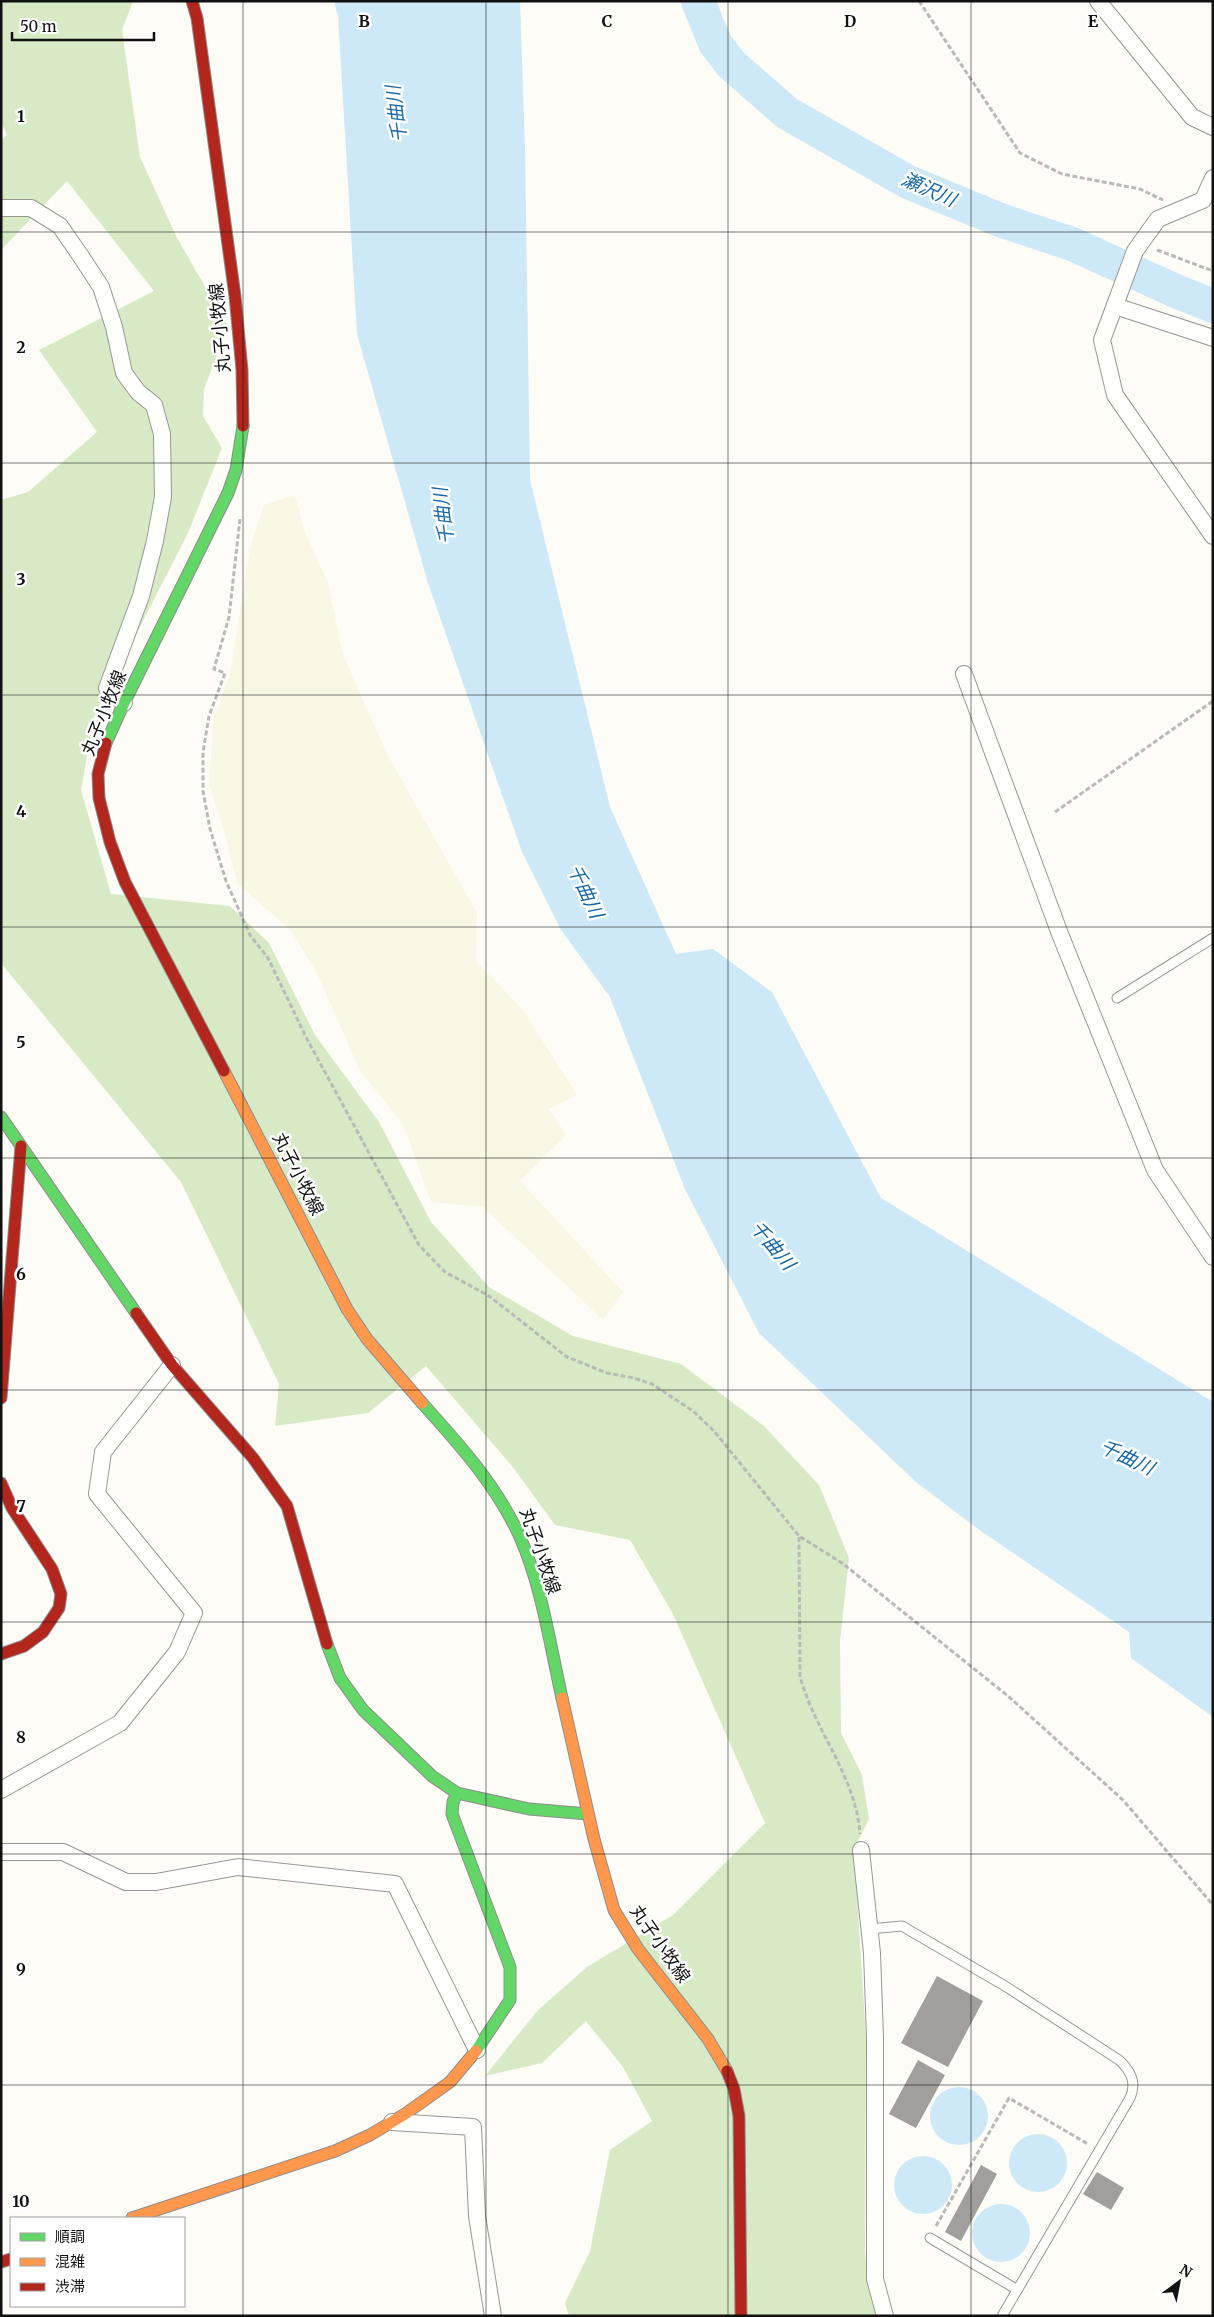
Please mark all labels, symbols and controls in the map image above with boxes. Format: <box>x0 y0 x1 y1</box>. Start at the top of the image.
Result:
scale bar <box>12 10 155 42</box>
text: B <box>358 11 370 31</box>
text: C <box>602 11 612 31</box>
text: D <box>844 11 856 31</box>
text: E <box>1088 11 1099 31</box>
text: 50 m <box>20 17 57 36</box>
water label: 千曲川 <box>380 82 411 144</box>
text: 1 <box>17 106 25 126</box>
water label: 瀬沢川 <box>898 166 962 212</box>
street label: 丸子小牧線 <box>204 282 235 374</box>
text: 2 <box>16 337 26 357</box>
water label: 千曲川 <box>427 484 458 546</box>
text: 3 <box>16 569 26 589</box>
street label: 丸子小牧線 <box>76 667 131 759</box>
text: 4 <box>16 801 26 821</box>
water label: 千曲川 <box>563 860 610 924</box>
text: 5 <box>16 1032 26 1052</box>
street label: 丸子小牧線 <box>268 1128 329 1219</box>
water label: 千曲川 <box>745 1215 802 1276</box>
text: 6 <box>16 1264 26 1284</box>
water label: 千曲川 <box>1096 1434 1160 1481</box>
text: 7 <box>16 1496 26 1516</box>
street label: 丸子小牧線 <box>515 1505 566 1597</box>
text: 8 <box>16 1727 26 1747</box>
street label: 丸子小牧線 <box>625 1900 696 1987</box>
text: 9 <box>16 1959 26 1979</box>
text: 10 <box>12 2191 30 2211</box>
legend <box>10 2217 185 2307</box>
text: 順調 <box>55 2227 85 2246</box>
text: 混雑 <box>55 2252 85 2271</box>
north arrow <box>1154 2257 1204 2307</box>
text: N <box>1176 2260 1195 2282</box>
text: 渋滞 <box>55 2277 85 2296</box>

